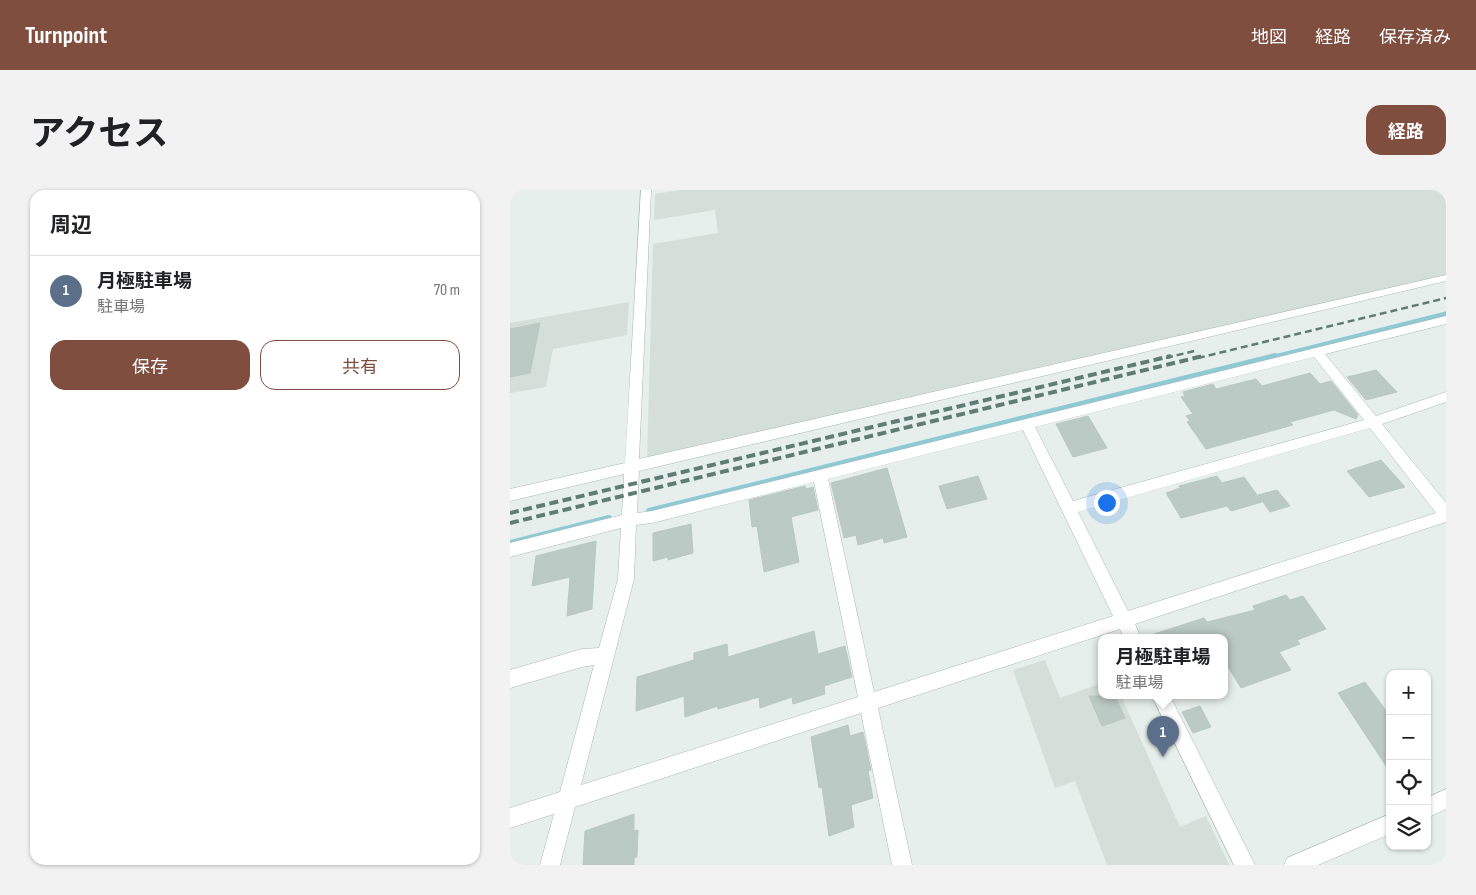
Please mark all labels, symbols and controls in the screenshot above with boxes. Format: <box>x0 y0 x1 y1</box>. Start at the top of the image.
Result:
text: Turnpoint <box>25 21 107 50</box>
text: 地図 <box>1251 27 1287 48</box>
text: 経路 <box>1315 27 1351 48</box>
text: 保存済み <box>1379 27 1451 48</box>
button: 経路 <box>1366 105 1446 155</box>
text: アクセス <box>30 113 168 156</box>
text: 周辺 <box>50 213 92 238</box>
text: 月極駐車場 <box>97 270 192 293</box>
text: 1 <box>63 281 69 300</box>
text: 70 m <box>434 281 460 300</box>
text: 駐車場 <box>97 298 145 317</box>
button: 保存 <box>50 340 250 390</box>
button: 共有 <box>260 340 460 390</box>
your location <box>1094 490 1120 516</box>
popup <box>1098 634 1228 699</box>
text: 月極駐車場 <box>1115 646 1211 669</box>
map controls <box>1386 670 1431 850</box>
button: + <box>1386 670 1431 715</box>
text: 駐車場 <box>1115 674 1164 693</box>
button: − <box>1386 715 1431 760</box>
pin: 1 <box>1147 716 1179 757</box>
button: locate <box>1386 760 1431 805</box>
button: layers <box>1386 805 1431 850</box>

